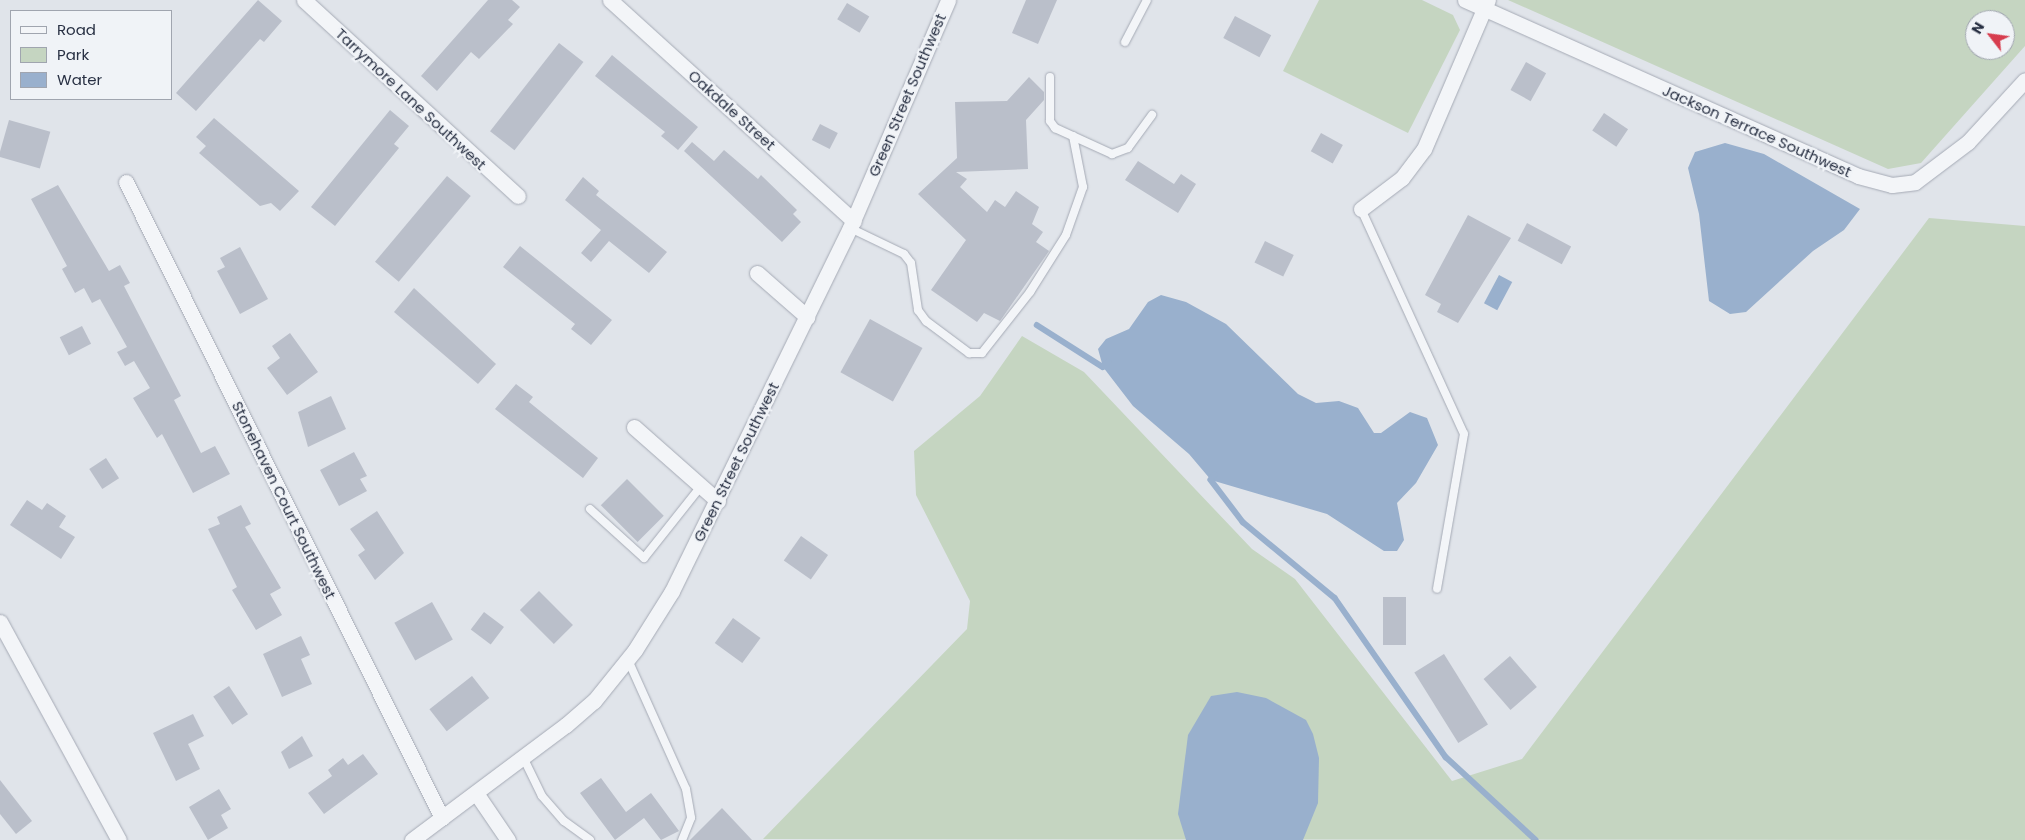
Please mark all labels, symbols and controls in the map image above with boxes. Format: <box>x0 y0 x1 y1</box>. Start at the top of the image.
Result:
legend <box>10 10 172 100</box>
north arrow <box>1965 10 2015 60</box>
street label: Green Street Southwest <box>864 11 950 179</box>
text: N <box>1967 18 1989 38</box>
text: Road <box>57 19 96 40</box>
street label: Tarrymore Lane Southwest <box>332 24 490 174</box>
text: Park <box>57 44 89 65</box>
street label: Oakdale Street <box>685 66 779 154</box>
text: Water <box>57 69 102 90</box>
street label: Jackson Terrace Southwest <box>1660 81 1854 181</box>
street label: Green Street Southwest <box>689 379 783 545</box>
street label: Stonehaven Court Southwest <box>228 398 340 602</box>

